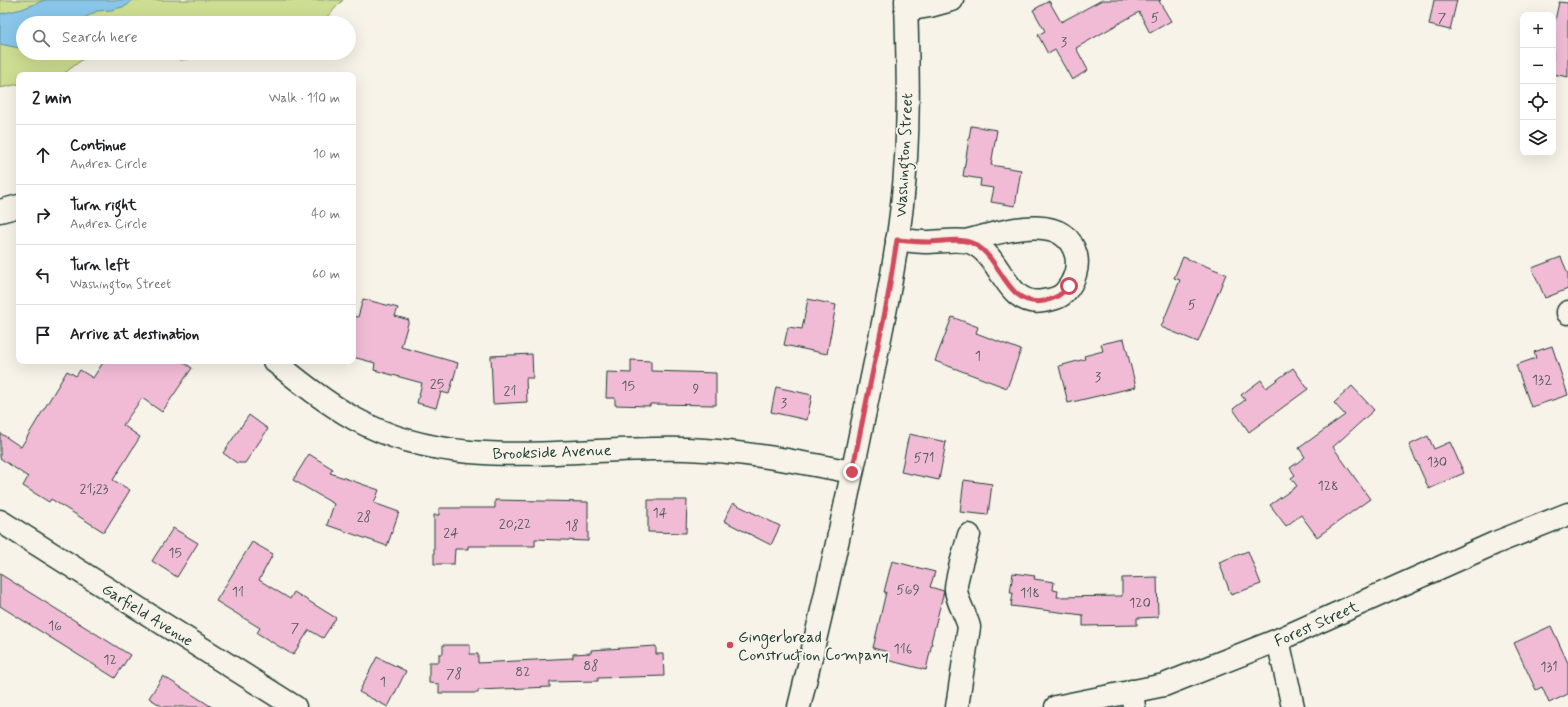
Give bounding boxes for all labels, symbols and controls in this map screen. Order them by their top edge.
house number: 5 [1151,9,1159,27]
house number: 7 [1438,9,1447,27]
map controls [1520,12,1556,156]
button: + [1520,12,1556,48]
search box [16,16,356,60]
icon: search [30,27,52,49]
text: Search here [62,28,138,48]
house number: 3 [1061,33,1067,51]
button: − [1520,48,1556,84]
button: locate [1520,84,1556,120]
text: 2 min [32,87,72,109]
text: Walk · 110 m [269,90,340,107]
street label: Washington Street [891,92,919,218]
button: layers [1520,120,1556,156]
text: Continue [70,136,126,156]
icon: ahead [32,144,54,166]
text: 10 m [313,146,340,163]
text: Andrea Circle [70,156,147,173]
text: Turn right [70,196,137,216]
icon: right [32,204,54,226]
text: 40 m [311,206,340,223]
text: Andrea Circle [70,216,147,233]
text: Turn left [70,256,130,276]
icon: left [32,264,54,286]
text: 60 m [312,266,340,283]
text: Washington Street [70,276,171,293]
route start [1060,277,1078,295]
house number: 5 [1188,296,1196,314]
icon: arrive [32,324,54,346]
text: Arrive at destination [70,325,199,345]
house number: 1 [975,347,981,365]
house number: 3 [1095,368,1101,386]
house number: 132 [1532,371,1552,389]
house number: 25 [430,375,444,393]
house number: 15 [621,377,635,395]
house number: 9 [693,380,700,398]
house number: 21 [504,382,516,400]
house number: 3 [781,394,787,412]
street label: Brookside Avenue [492,440,612,465]
house number: 571 [914,449,934,467]
house number: 130 [1427,453,1447,471]
route end [843,463,861,481]
house number: 128 [1317,477,1339,495]
house number: 21;23 [80,480,109,498]
house number: 14 [653,504,668,522]
house number: 28 [357,508,371,526]
house number: 20;22 [499,515,531,533]
house number: 18 [565,517,579,535]
house number: 24 [443,524,459,542]
house number: 15 [168,544,182,562]
street label: Garfield Avenue [98,579,197,652]
house number: 569 [896,581,920,599]
house number: 11 [232,583,244,601]
house number: 118 [1020,584,1040,602]
house number: 120 [1129,594,1151,612]
street label: Forest Street [1271,596,1363,652]
house number: 16 [48,617,62,635]
house number: 7 [291,619,300,637]
place label: Gingerbread Construction Company [738,627,889,666]
marker: Gingerbread Construction Company [725,640,735,650]
house number: 116 [894,640,912,658]
house number: 12 [103,651,117,669]
house number: 88 [583,657,599,675]
house number: 131 [1540,658,1558,676]
house number: 82 [515,663,531,681]
house number: 78 [446,665,462,683]
house number: 1 [380,673,386,691]

